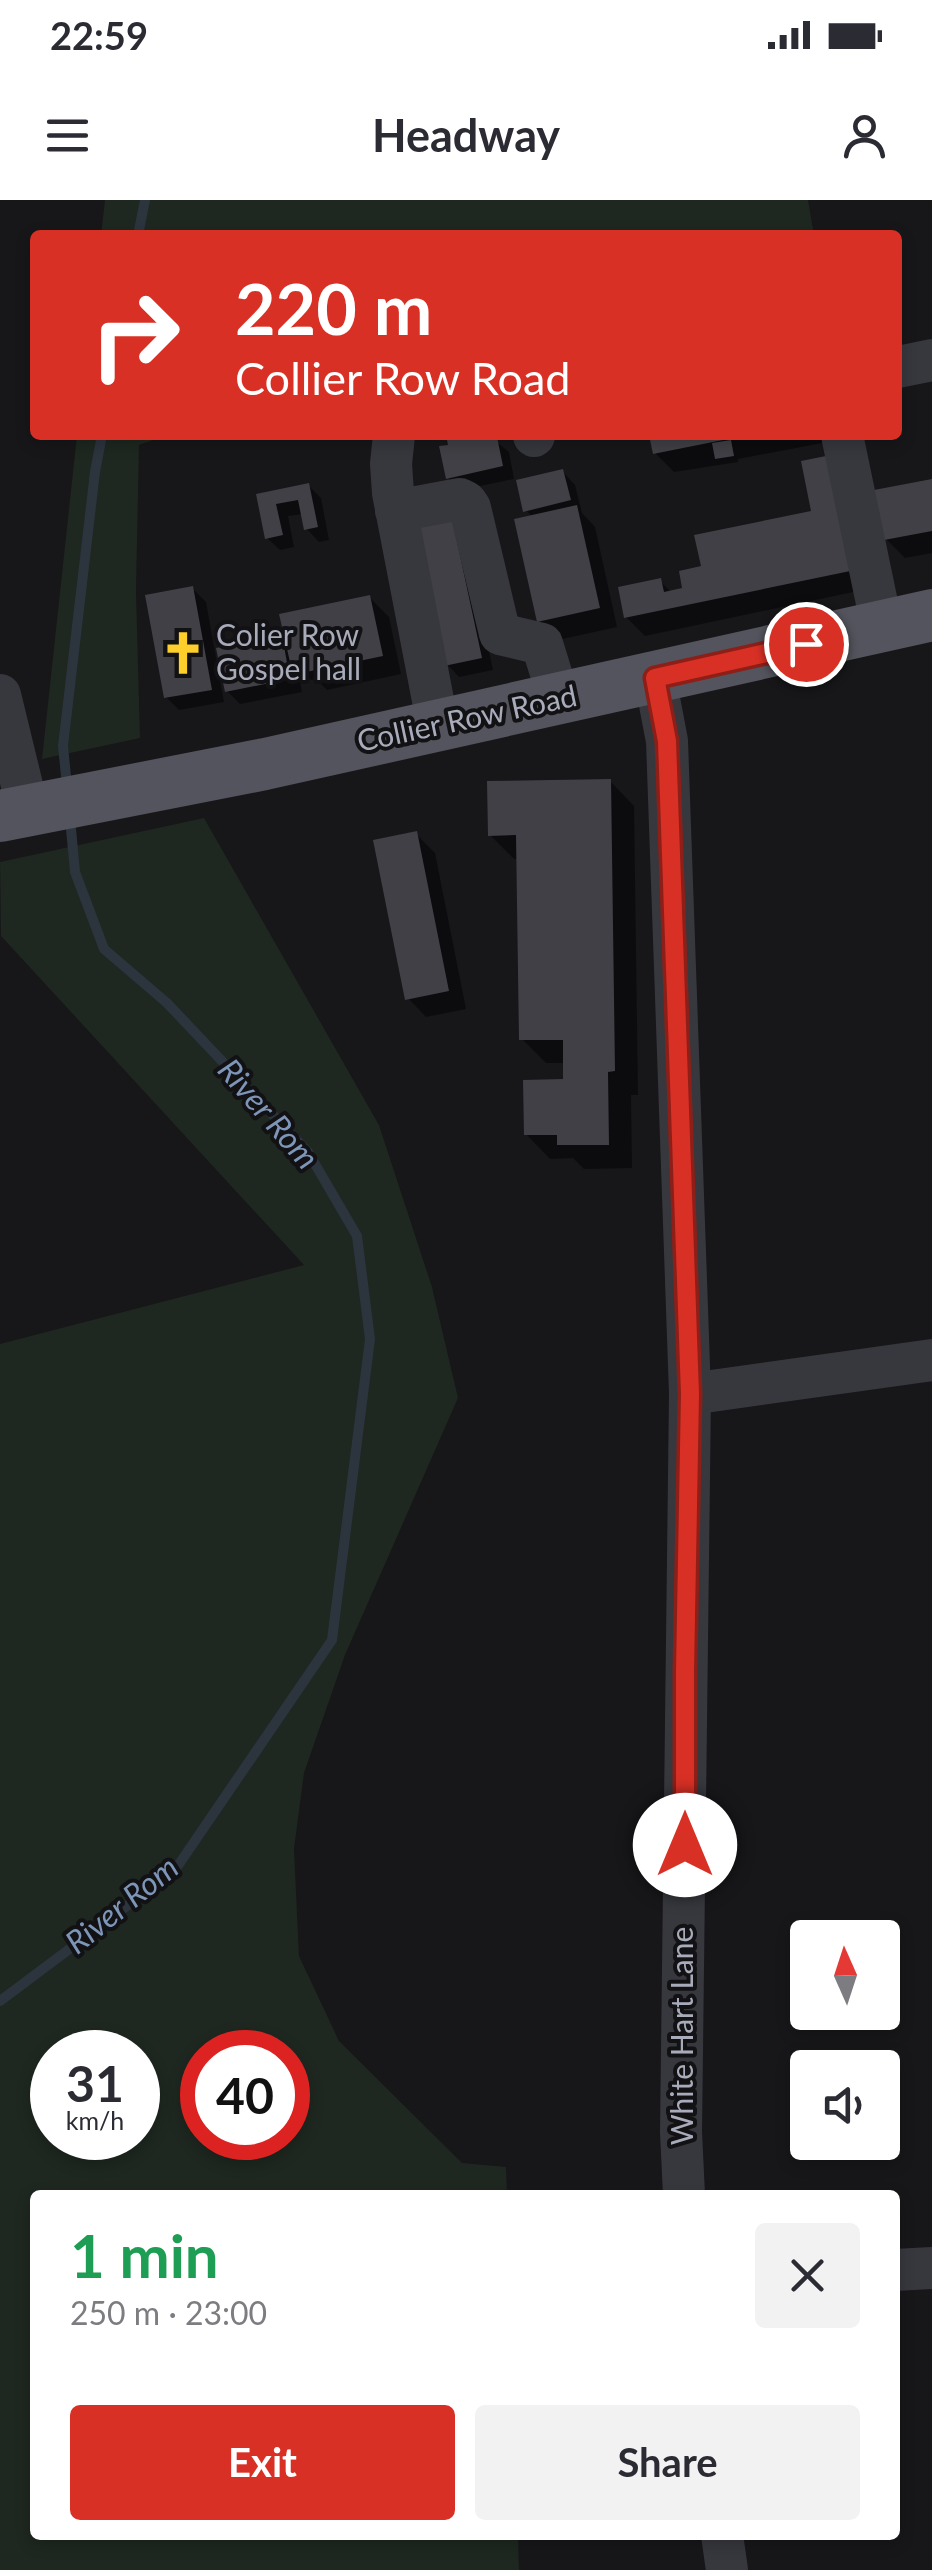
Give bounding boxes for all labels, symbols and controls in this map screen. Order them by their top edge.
text: 22:59 [50,12,148,58]
icon: menu [40,108,95,163]
text: Headway [372,108,560,162]
icon: person [837,108,892,163]
text: 220 m [235,266,432,350]
icon: right [70,270,200,400]
text: Collier Row Road [235,351,571,405]
pin [764,602,849,687]
place label: Colier Row Gospel hall [216,616,361,686]
icon: arrive [779,617,834,672]
church icon: Colier Row Gospel hall [159,629,207,677]
street label: Collier Row Road [353,676,580,758]
water label: River Rom [211,1050,328,1176]
position arrow [633,1793,737,1897]
water label: River Rom [57,1847,185,1961]
north arrow [790,1920,900,2030]
map controls [790,1920,900,2160]
street label: White Hart Lane [663,1927,699,2145]
speed limit sign: 40 [180,2030,310,2160]
button: sound [790,2050,900,2160]
text: 31 [66,2053,124,2113]
text: km/h [66,2105,124,2135]
text: 1 min [70,2219,219,2291]
button: close [755,2223,860,2328]
text: 250 m · 23:00 [70,2293,267,2332]
button: Exit [70,2405,455,2520]
button: Share [475,2405,860,2520]

